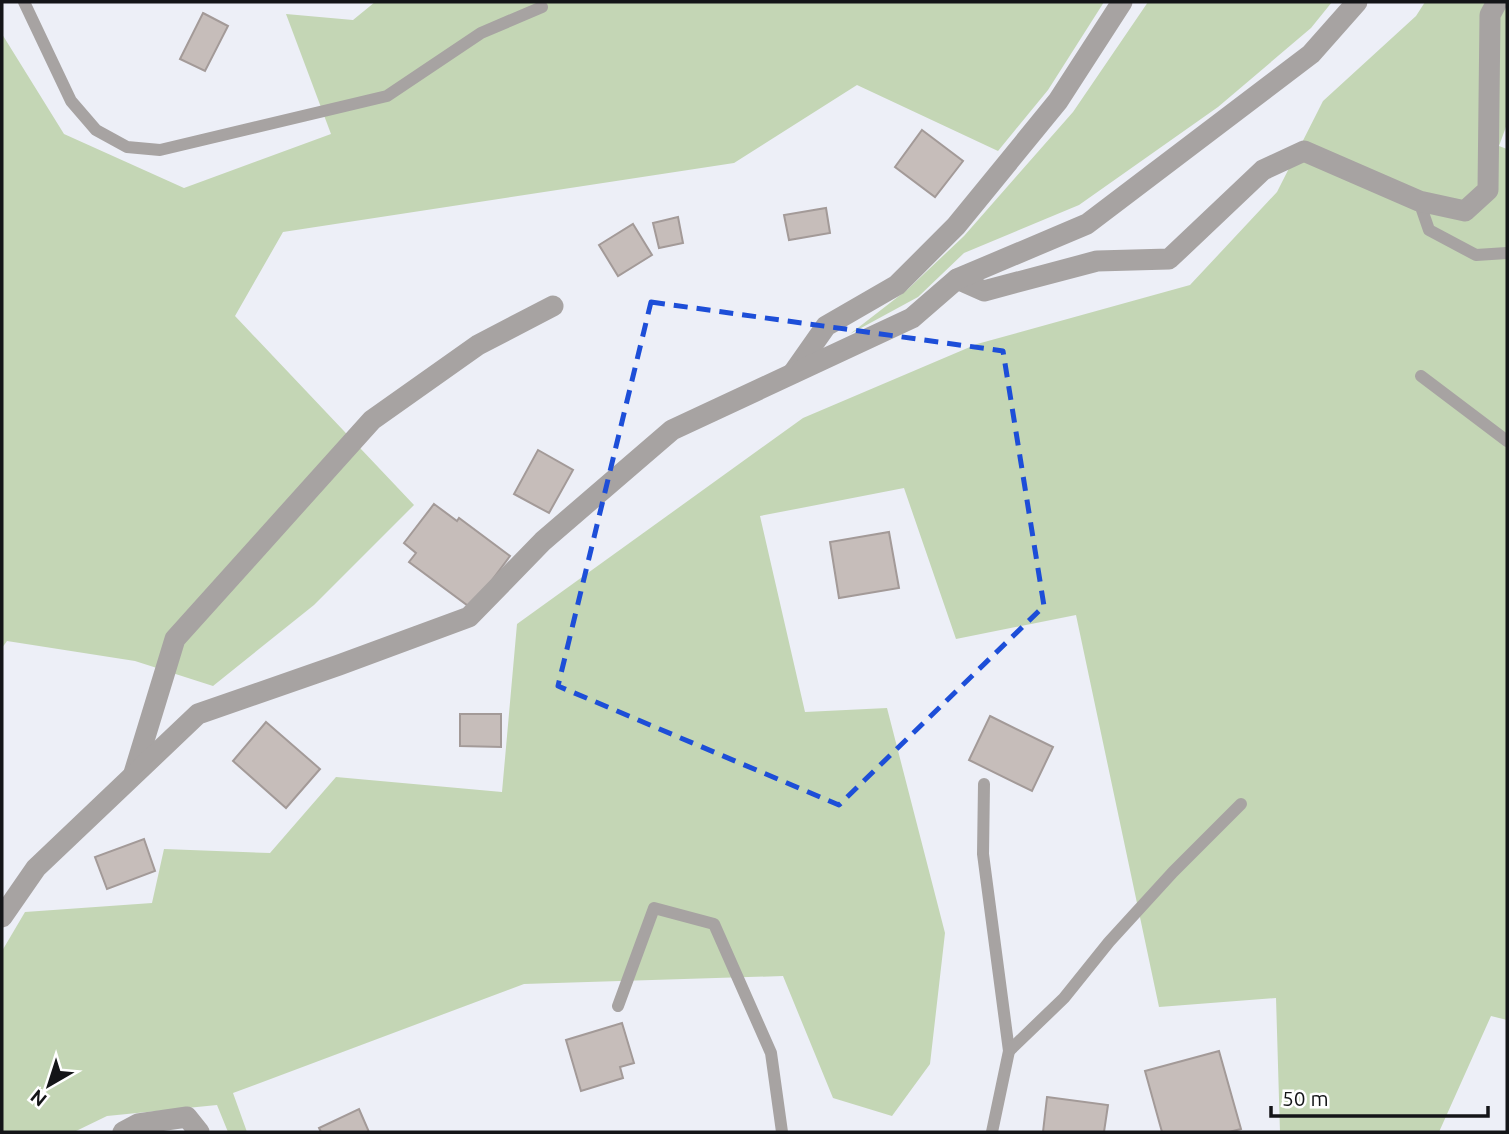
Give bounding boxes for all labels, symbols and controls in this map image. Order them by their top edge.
north arrow [14,1050,84,1120]
scale bar [1271,1074,1488,1118]
text: N [26,1085,51,1111]
text: 50 m [1282,1086,1329,1110]

